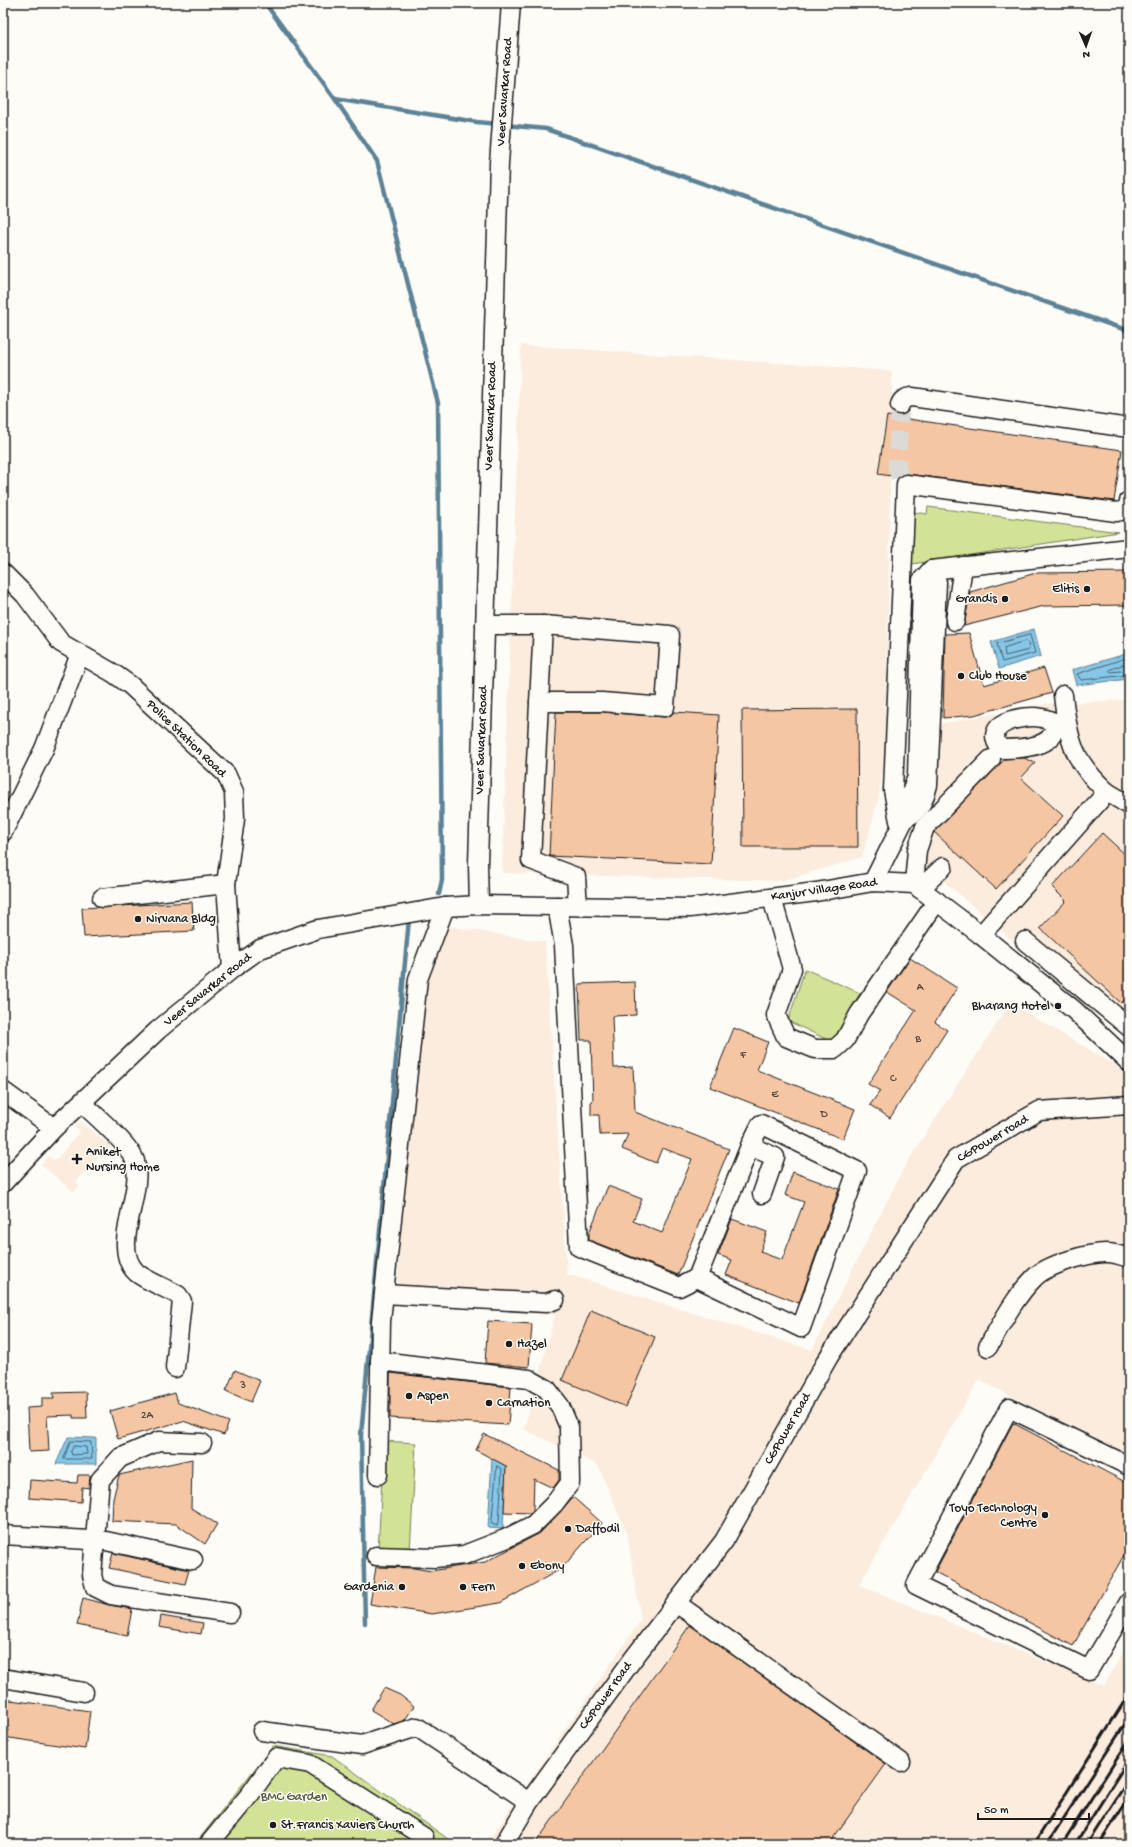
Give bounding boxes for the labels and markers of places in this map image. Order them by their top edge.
place label: Elitis [1052,582,1080,597]
marker: Elitis [1082,584,1092,594]
place label: Grandis [956,592,998,607]
marker: Grandis [1000,594,1010,604]
place label: Club House [969,669,1027,684]
marker: Club House [956,671,966,681]
place label: Nirvana Bldg [146,912,216,927]
marker: Nirvana Bldg [133,914,143,924]
place label: Bharang Hotel [971,999,1050,1014]
marker: Bharang Hotel [1053,1001,1063,1011]
place label: Aniket Nursing Home [86,1145,160,1175]
marker: Aniket Nursing Home [71,1153,83,1165]
place label: Hazel [517,1337,547,1352]
marker: Hazel [504,1339,514,1349]
place label: Aspen [417,1389,450,1404]
marker: Aspen [404,1391,414,1401]
place label: Carnation [497,1396,551,1411]
marker: Carnation [484,1398,494,1408]
place label: Toyo Technology Centre [949,1501,1038,1531]
marker: Toyo Technology Centre [1040,1510,1050,1520]
place label: Daffodil [575,1522,620,1537]
marker: Daffodil [563,1524,573,1534]
place label: Ebony [530,1559,565,1574]
marker: Ebony [517,1561,527,1571]
place label: Gardenia [343,1580,395,1595]
place label: Fern [470,1580,496,1595]
marker: Gardenia [397,1582,407,1592]
marker: Fern [458,1582,468,1592]
place label: St.Francis Xaviers Church [281,1818,414,1833]
marker: St.Francis Xaviers Church [268,1820,278,1830]

